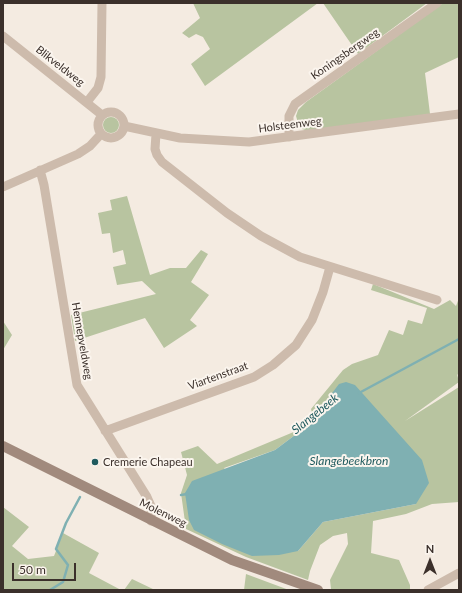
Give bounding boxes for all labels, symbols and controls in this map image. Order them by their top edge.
street label: Koningsbergweg [308,26,382,82]
street label: Blikveldweg [33,43,87,89]
street label: Holsteenweg [258,115,322,135]
street label: Hennepveldweg [69,301,95,381]
street label: Viartenstraat [186,359,250,393]
water label: Slangebeek [289,391,341,437]
water label: Slangebeekbron [310,454,388,468]
place label: Cremerie Chapeau [103,455,193,469]
marker: Cremerie Chapeau [90,457,100,467]
street label: Molenweg [137,496,189,530]
north arrow [410,541,450,581]
text: N [426,542,434,555]
scale bar [14,555,78,581]
text: 50 m [19,562,46,577]

